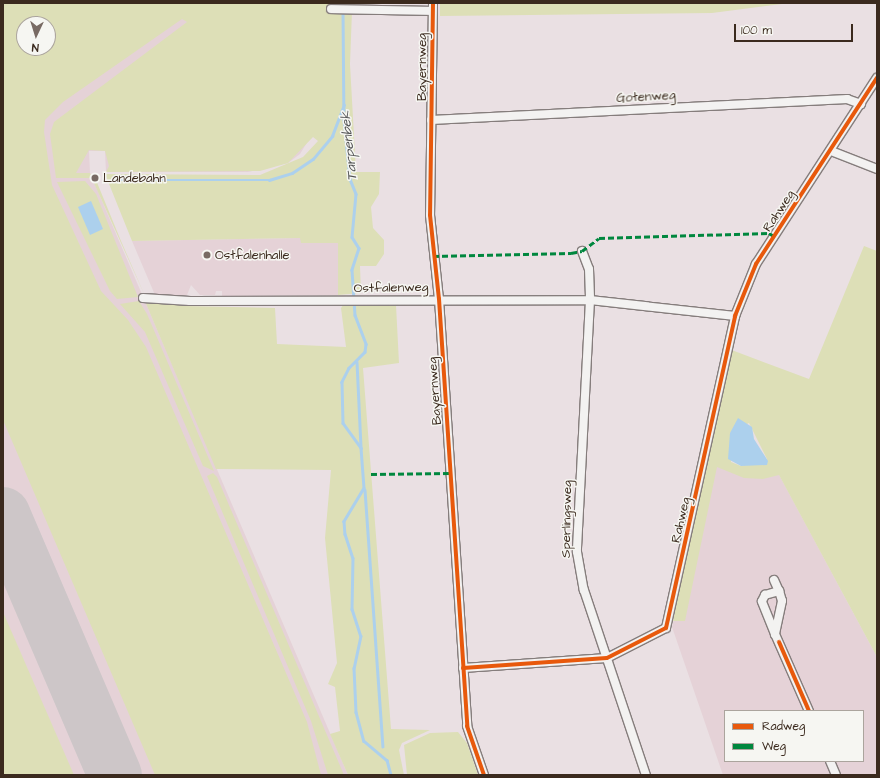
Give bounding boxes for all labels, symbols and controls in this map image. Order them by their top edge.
north arrow [16,16,56,56]
scale bar [736,16,855,42]
text: 100 m [741,22,772,39]
street label: Bayernweg [414,33,430,101]
text: N [31,40,39,55]
street label: Gotenweg [616,88,676,106]
water label: Tarpenbek [337,110,361,182]
place label: Landebahn [103,170,166,186]
marker: Landebahn [90,173,100,183]
street label: Rahweg [760,187,798,235]
place label: Ostfalenhalle [215,247,290,263]
marker: Ostfalenhalle [202,250,212,260]
street label: Ostfalenweg [354,280,428,296]
street label: Bayernweg [425,357,445,425]
street label: Sperlingsweg [559,480,575,558]
street label: Rahweg [668,496,694,544]
legend [724,710,864,762]
text: Radweg [762,718,805,735]
text: Weg [762,738,786,755]

